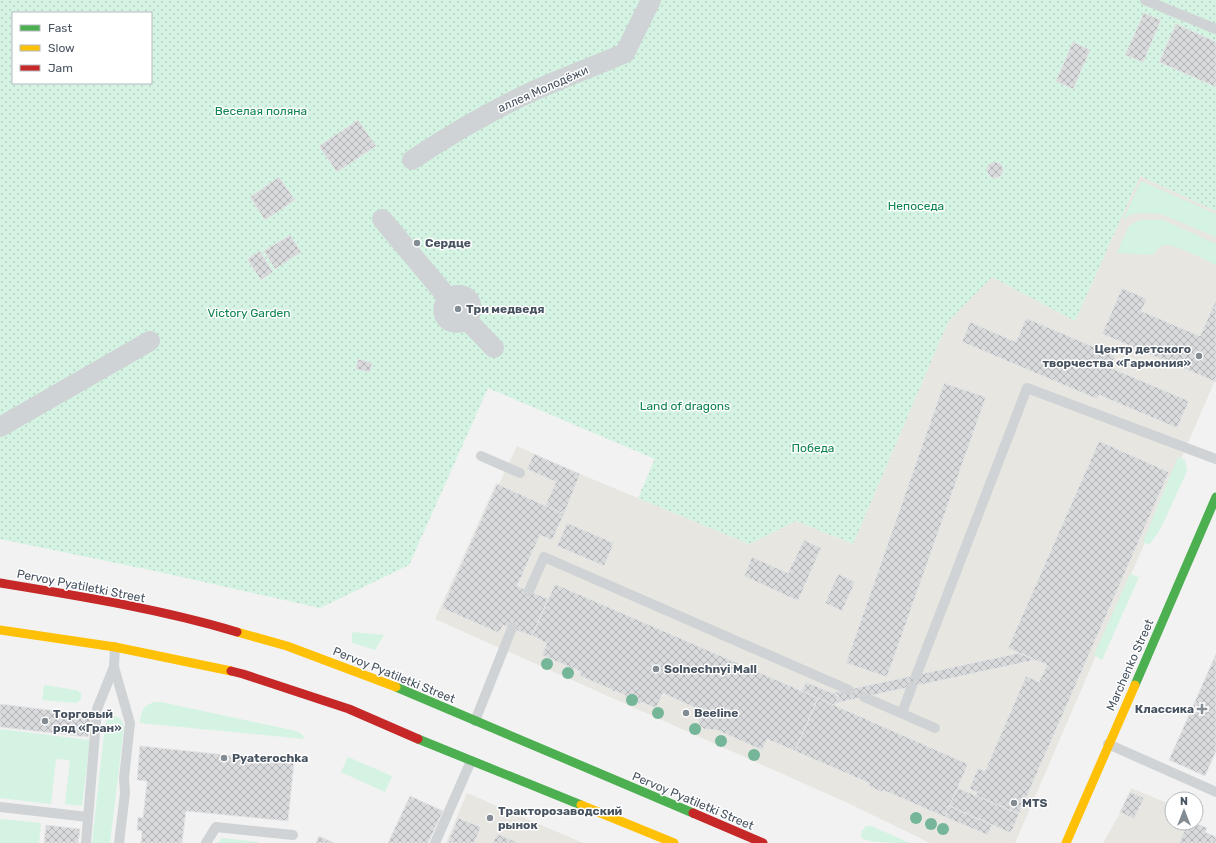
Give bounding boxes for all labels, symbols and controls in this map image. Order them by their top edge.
legend [12,12,152,84]
text: Fast [48,21,72,35]
text: Slow [48,41,75,55]
text: Jam [48,61,73,75]
street label: аллея Молодёжи [496,63,590,115]
park label: Веселая поляна [215,104,307,118]
park label: Непоседа [888,199,944,213]
place label: Сердце [425,236,471,250]
marker: Сердце [412,238,422,248]
place label: Три медведя [466,302,545,316]
marker: Три медведя [453,304,463,314]
park label: Victory Garden [207,306,291,320]
place label: Центр детского творчества «Гармония» [1042,342,1192,370]
marker: Центр детского творчества «Гармония» [1194,351,1204,361]
park label: Land of dragons [640,399,730,413]
park label: Победа [792,441,834,455]
street label: Pervoy Pyatiletki Street [16,567,147,605]
street label: Marchenko Street [1103,617,1157,713]
street label: Pervoy Pyatiletki Street [331,644,457,706]
place label: Solnechnyi Mall [664,662,757,676]
marker: Solnechnyi Mall [651,664,661,674]
place label: Классика [1135,702,1194,716]
marker: Классика [1197,704,1207,714]
place label: Beeline [694,706,738,720]
place label: Торговый ряд «Гран» [53,707,122,735]
marker: Beeline [681,708,691,718]
marker: Торговый ряд «Гран» [40,716,50,726]
place label: Pyaterochka [232,751,308,765]
marker: Pyaterochka [219,753,229,763]
street label: Pervoy Pyatiletki Street [630,769,756,833]
north arrow [1164,791,1204,831]
text: N [1180,795,1188,808]
place label: MTS [1022,796,1047,810]
marker: MTS [1009,798,1019,808]
place label: Тракторозаводский рынок [498,804,623,832]
marker: Тракторозаводский рынок [485,813,495,823]

